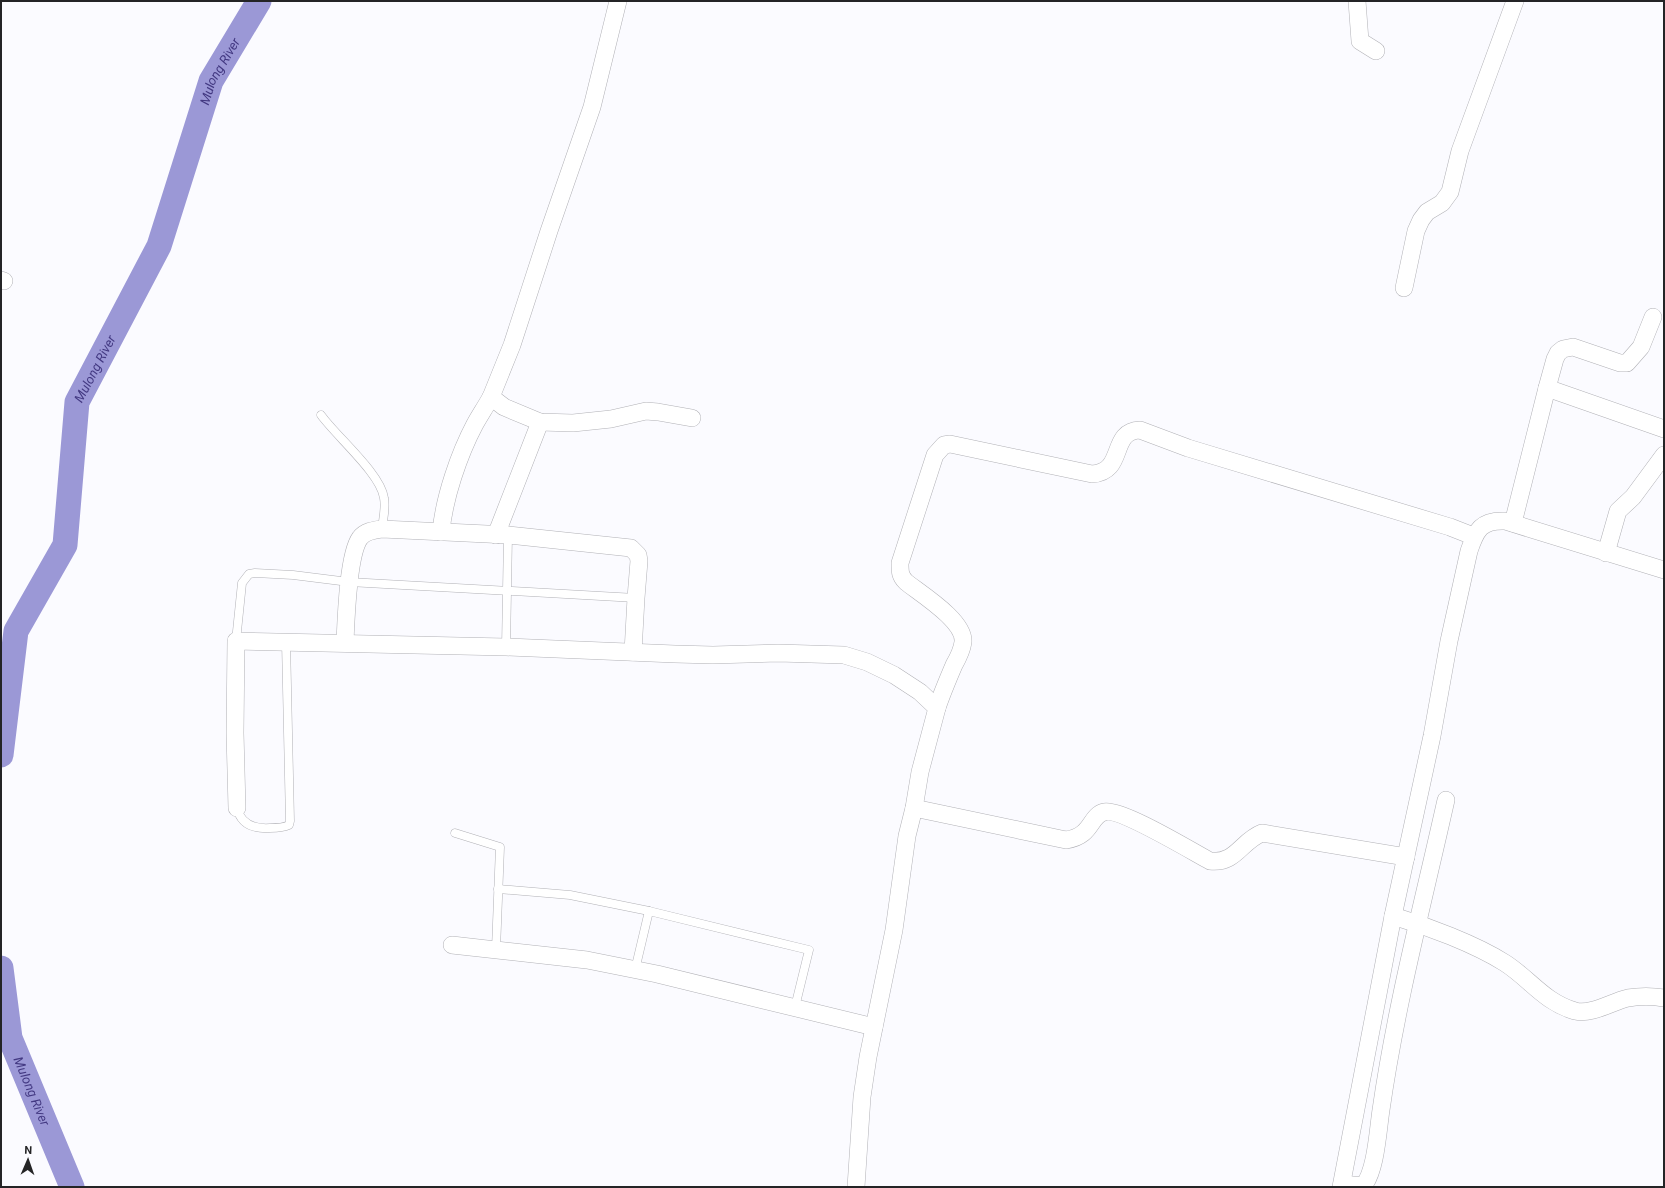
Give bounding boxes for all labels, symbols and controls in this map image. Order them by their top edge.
water label: Mulong River [197,35,243,107]
water label: Mulong River [71,332,119,405]
water label: Mulong River [11,1054,53,1129]
north arrow [8,1140,48,1180]
text: N [24,1144,33,1157]

